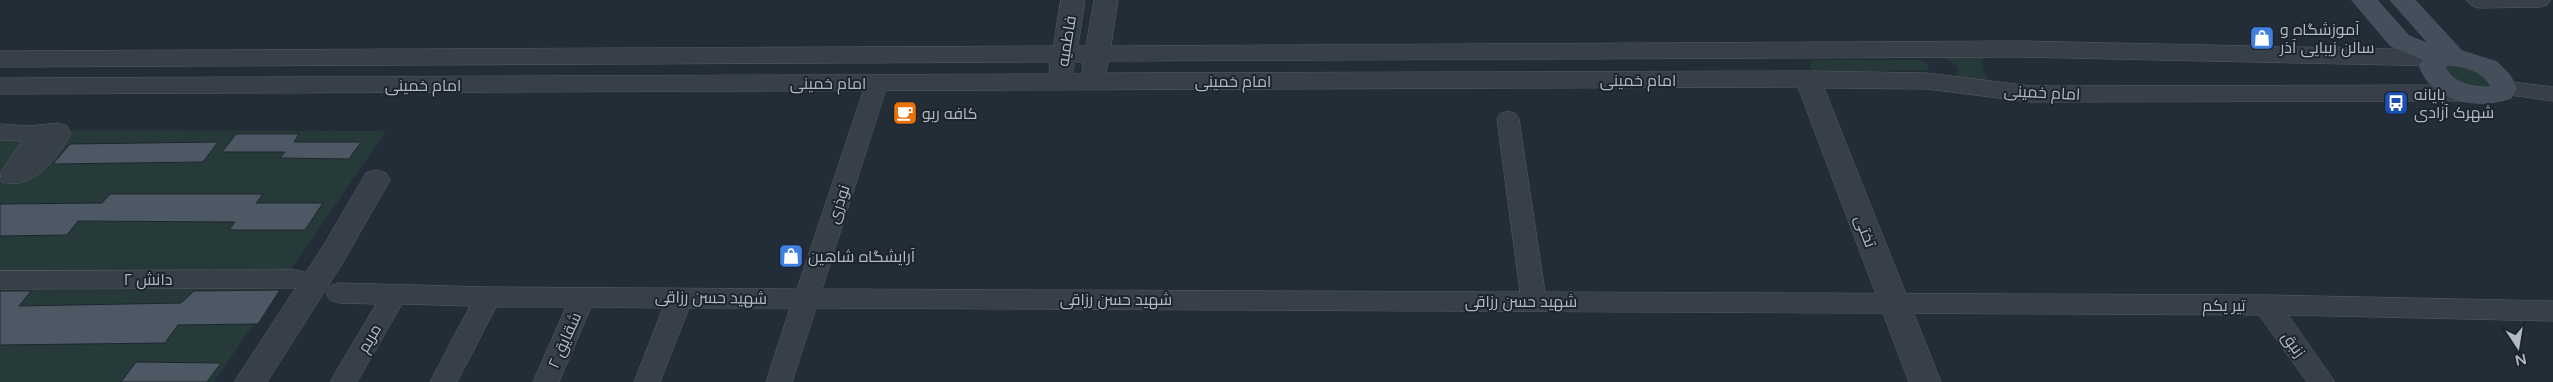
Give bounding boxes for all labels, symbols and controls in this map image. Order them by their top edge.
street label: فاطمیه [1053,14,1081,68]
place label: آموزشگاه و سالن زیبایی آذر [2279,20,2374,58]
shop icon: آموزشگاه و سالن زیبایی آذر [2249,25,2275,51]
street label: امام خمینی [1600,71,1676,92]
street label: امام خمینی [1195,72,1271,93]
street label: امام خمینی [790,74,866,95]
street label: امام خمینی [385,76,461,97]
street label: امام خمینی [2003,81,2081,106]
place label: پایانه شهرک آزادی [2414,85,2494,123]
bus stop icon: پایانه شهرک آزادی [2383,90,2409,116]
cafe icon: کافه ریو [892,100,918,126]
place label: کافه ریو [922,104,978,124]
street label: نوذری [823,182,855,226]
street label: تختی [1850,212,1881,251]
shop icon: آرایشگاه شاهین [778,243,804,269]
place label: آرایشگاه شاهین [808,247,916,267]
street label: دانش ۲ [124,270,172,290]
street label: شهید حسن رزاقی [655,287,767,309]
street label: شهید حسن رزاقی [1060,290,1172,310]
street label: شهید حسن رزاقی [1465,292,1577,312]
street label: تیر یکم [2202,296,2246,317]
street label: شقایق ۲ [544,309,586,372]
street label: مریم [354,321,387,357]
north arrow [2493,322,2543,372]
street label: زنبق [2277,328,2309,362]
text: N [2513,350,2528,369]

